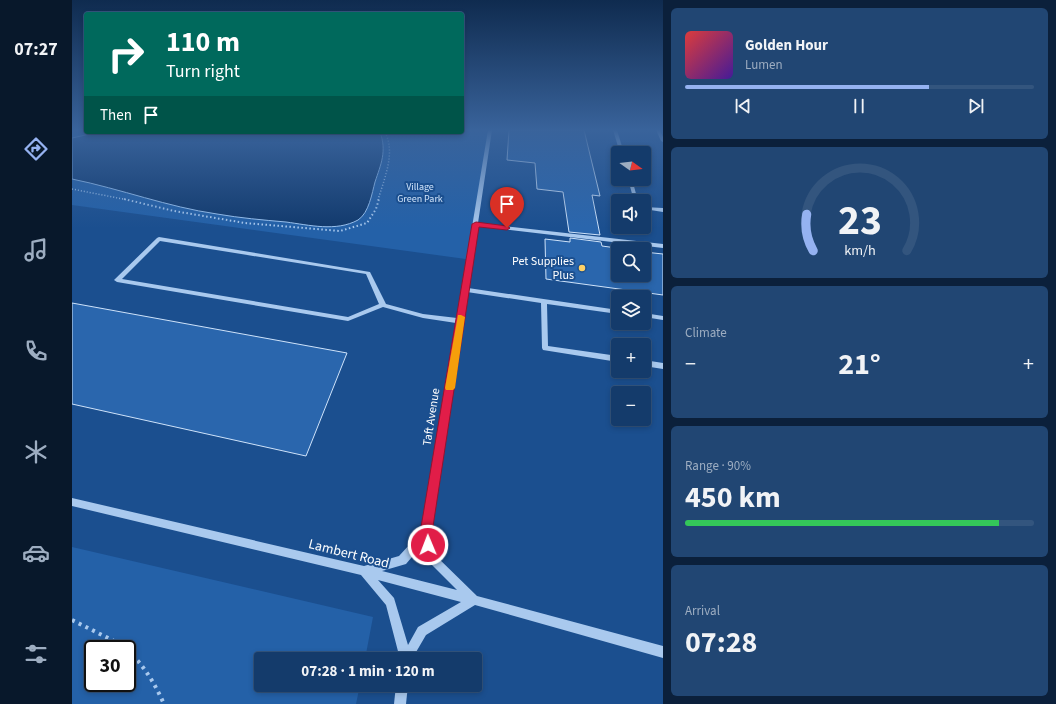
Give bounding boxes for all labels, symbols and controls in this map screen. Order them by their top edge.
text: 110 m [166,22,240,62]
icon: right [100,28,152,80]
text: Golden Hour [745,35,828,56]
text: 07:27 [14,37,58,62]
text: Lumen [745,56,783,74]
text: Turn right [166,59,240,84]
icon: previous [732,95,754,117]
icon: pause [848,95,870,117]
icon: next [965,95,987,117]
icon: arrive [140,104,162,126]
text: Then [100,105,132,126]
icon: directions [22,135,50,163]
north arrow [611,146,651,186]
map controls [611,146,651,426]
park label: Village Green Park [397,180,443,206]
pin [490,187,524,228]
text: 23 [838,191,881,251]
icon: arrive [496,193,518,215]
button: sound [611,194,651,234]
icon: music [22,236,50,264]
text: km/h [844,239,875,260]
button: search [611,242,651,282]
place label: Pet Supplies Plus [512,253,574,284]
marker: Pet Supplies Plus [577,263,587,273]
button: layers [611,290,651,330]
text: Climate [685,324,727,342]
icon: phone [22,337,50,365]
button: + [611,338,651,378]
text: 21° [838,343,881,386]
text: − [685,348,696,380]
text: + [1023,348,1034,380]
button: − [611,386,651,426]
street label: Taft Avenue [419,387,444,447]
icon: climate [22,438,50,466]
text: Range · 90% [685,457,751,475]
text: 450 km [685,476,781,519]
position arrow [407,524,449,566]
street label: Lambert Road [306,534,391,574]
icon: car [22,539,50,567]
text: Arrival [685,602,720,620]
text: 07:28 [685,621,757,664]
icon: filters [22,640,50,668]
speed limit sign: 30 [84,640,136,692]
text: 07:28 · 1 min · 120 m [301,661,435,682]

